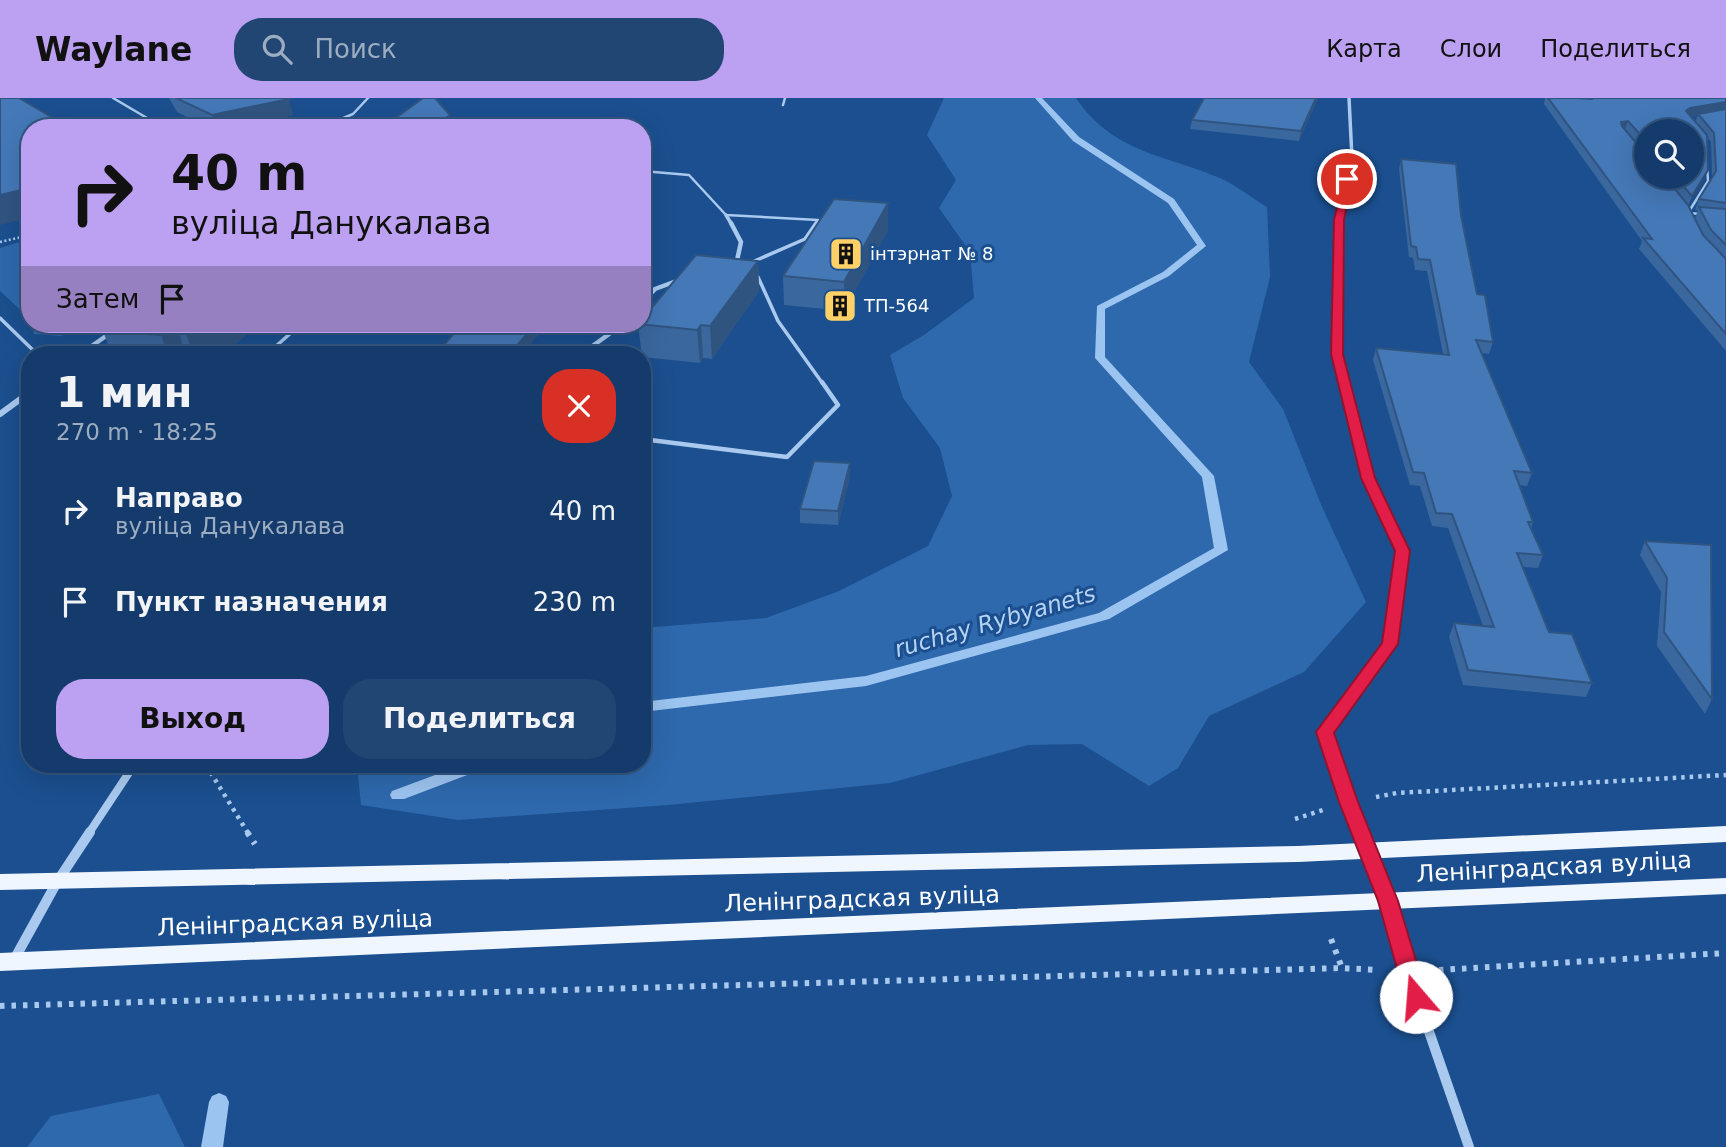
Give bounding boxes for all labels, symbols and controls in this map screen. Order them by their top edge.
search box [234,18,724,81]
text: Waylane [35,30,192,69]
icon: search [258,30,296,68]
text: Поиск [314,34,397,64]
text: Карта [1326,35,1402,63]
text: Слои [1440,35,1502,63]
text: Поделиться [1540,35,1691,63]
map controls [1634,119,1704,189]
button: search [1634,119,1704,189]
text: 40 m [171,145,307,202]
icon: right [56,147,147,238]
pin [1317,149,1377,209]
icon: arrive [1328,160,1366,198]
text: вуліца Данукалава [171,204,492,242]
building icon: інтэрнат № 8 [827,235,865,273]
place label: інтэрнат № 8 [870,243,993,264]
icon: arrive [153,280,191,318]
text: Затем [56,284,139,314]
building icon: ТП-564 [821,287,859,325]
place label: ТП-564 [863,295,929,316]
text: 1 мин [56,368,193,417]
button: close [542,369,616,443]
text: 270 m · 18:25 [56,419,218,445]
text: Направо [115,483,243,513]
icon: right [56,492,94,530]
text: 40 m [549,496,616,526]
text: вуліца Данукалава [115,513,345,539]
water label: ruchay Rybyanets [891,580,1099,662]
icon: arrive [56,583,94,621]
text: Пункт назначения [115,587,388,617]
text: 230 m [533,587,616,617]
button: Выход [56,679,329,759]
button: Поделиться [343,679,616,759]
street label: Ленінградская вуліца [1416,846,1692,888]
street label: Ленінградская вуліца [724,880,1000,918]
street label: Ленінградская вуліца [157,904,433,942]
position arrow [1379,960,1453,1034]

